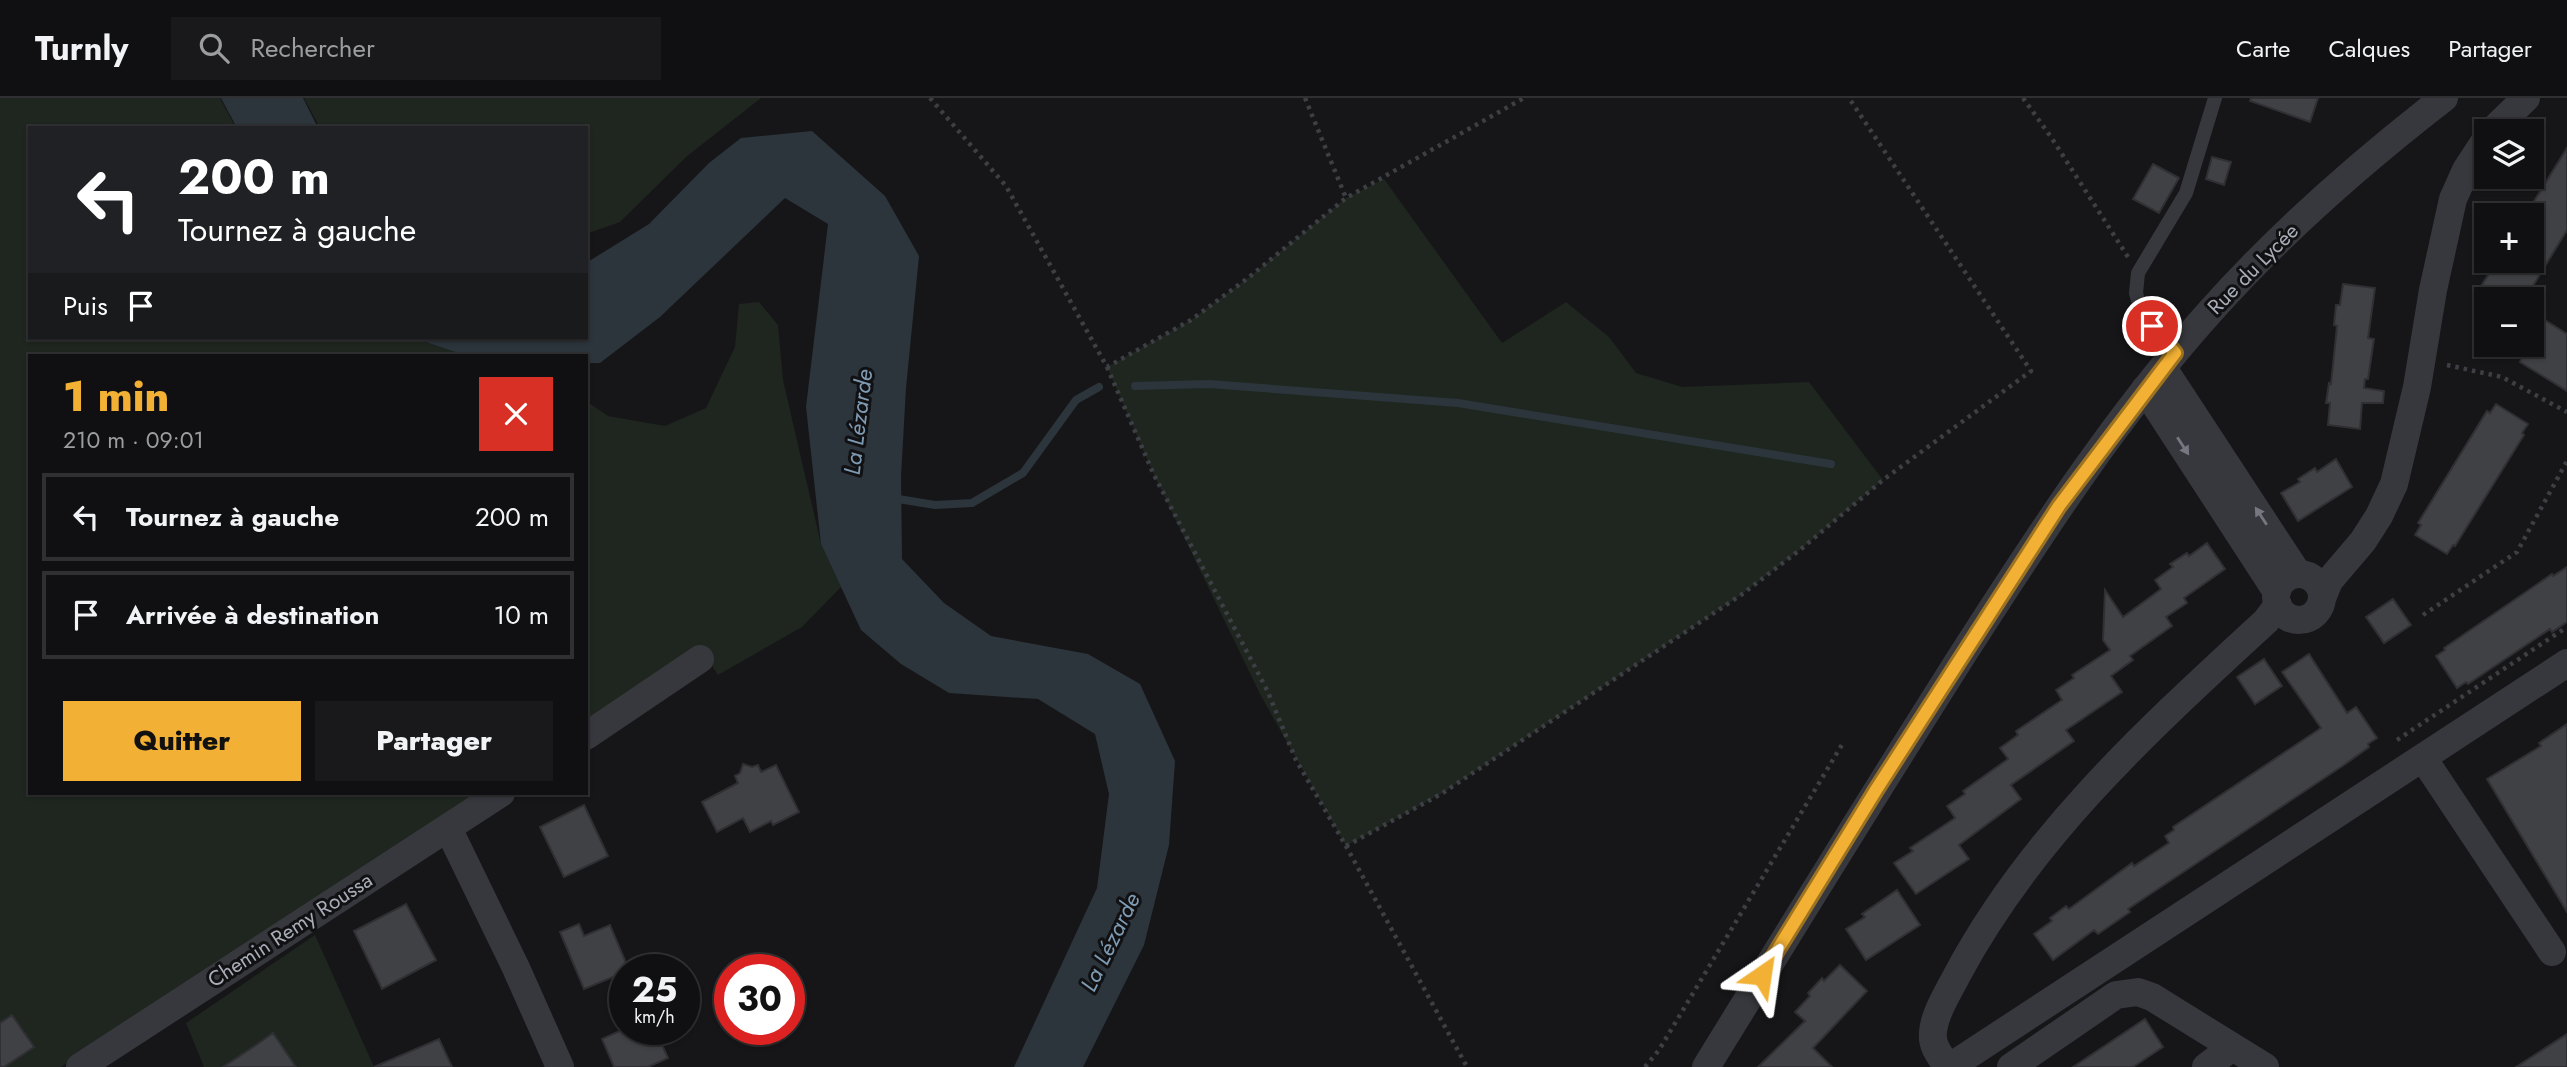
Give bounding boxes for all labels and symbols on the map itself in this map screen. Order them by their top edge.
street label: Rue du Lycée [2201,216,2306,321]
pin [2122,296,2182,356]
water label: La Lézarde [835,367,881,477]
one-way arrow [2176,437,2189,456]
one-way arrow [2254,507,2267,526]
street label: Chemin Remy Roussa [202,865,378,995]
water label: La Lézarde [1071,886,1149,997]
position arrow [1725,938,1799,1012]
speed limit sign: 30 [714,954,805,1045]

